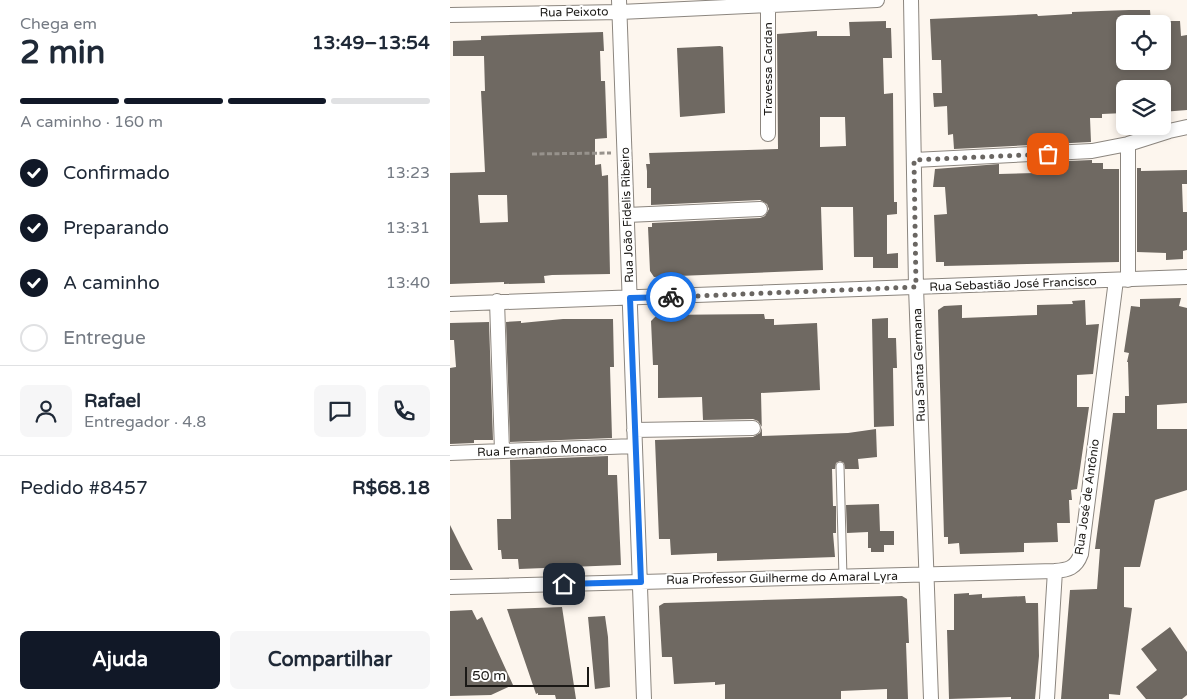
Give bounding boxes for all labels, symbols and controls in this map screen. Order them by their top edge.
street label: Rua Peixoto [539,4,609,20]
text: Chega em [20,14,97,34]
map controls [1116,15,1171,135]
button: locate [1116,15,1171,70]
street label: Travessa Cardan [761,22,775,116]
text: 13:49–13:54 [312,32,430,54]
text: 2 min [20,34,105,72]
button: layers [1116,80,1171,135]
text: A caminho · 160 m [20,112,163,132]
pin [1027,133,1069,175]
icon: bag [1034,140,1062,168]
street label: Rua João Fidelis Ribeiro [618,147,636,283]
icon: check [20,159,48,187]
text: Confirmado [63,162,170,184]
text: 13:23 [386,163,430,183]
icon: check [20,214,48,242]
text: Preparando [63,217,169,239]
text: 13:31 [386,218,430,238]
icon: check [20,269,48,297]
text: A caminho [63,272,160,294]
courier [646,272,696,322]
text: 13:40 [386,273,430,293]
street label: Rua Sebastião José Francisco [929,274,1097,294]
icon: bike [657,283,685,311]
street label: Rua Santa Germana [910,308,928,422]
text: Entregue [63,327,146,349]
button: person [20,385,72,437]
button: chat [314,385,366,437]
button: phone [378,385,430,437]
text: Rafael [84,390,141,412]
text: Entregador · 4.8 [84,412,206,432]
street label: Rua José de Antônio [1072,438,1102,556]
street label: Rua Fernando Monaco [477,441,607,459]
text: Pedido #8457 [20,477,148,499]
text: R$68.18 [352,477,430,499]
pin [543,563,585,605]
street label: Rua Professor Guilherme do Amaral Lyra [666,569,898,587]
icon: home [550,570,578,598]
button: Ajuda [20,631,220,689]
button: Compartilhar [230,631,430,689]
scale bar [465,664,589,687]
text: 50 m [472,667,506,684]

